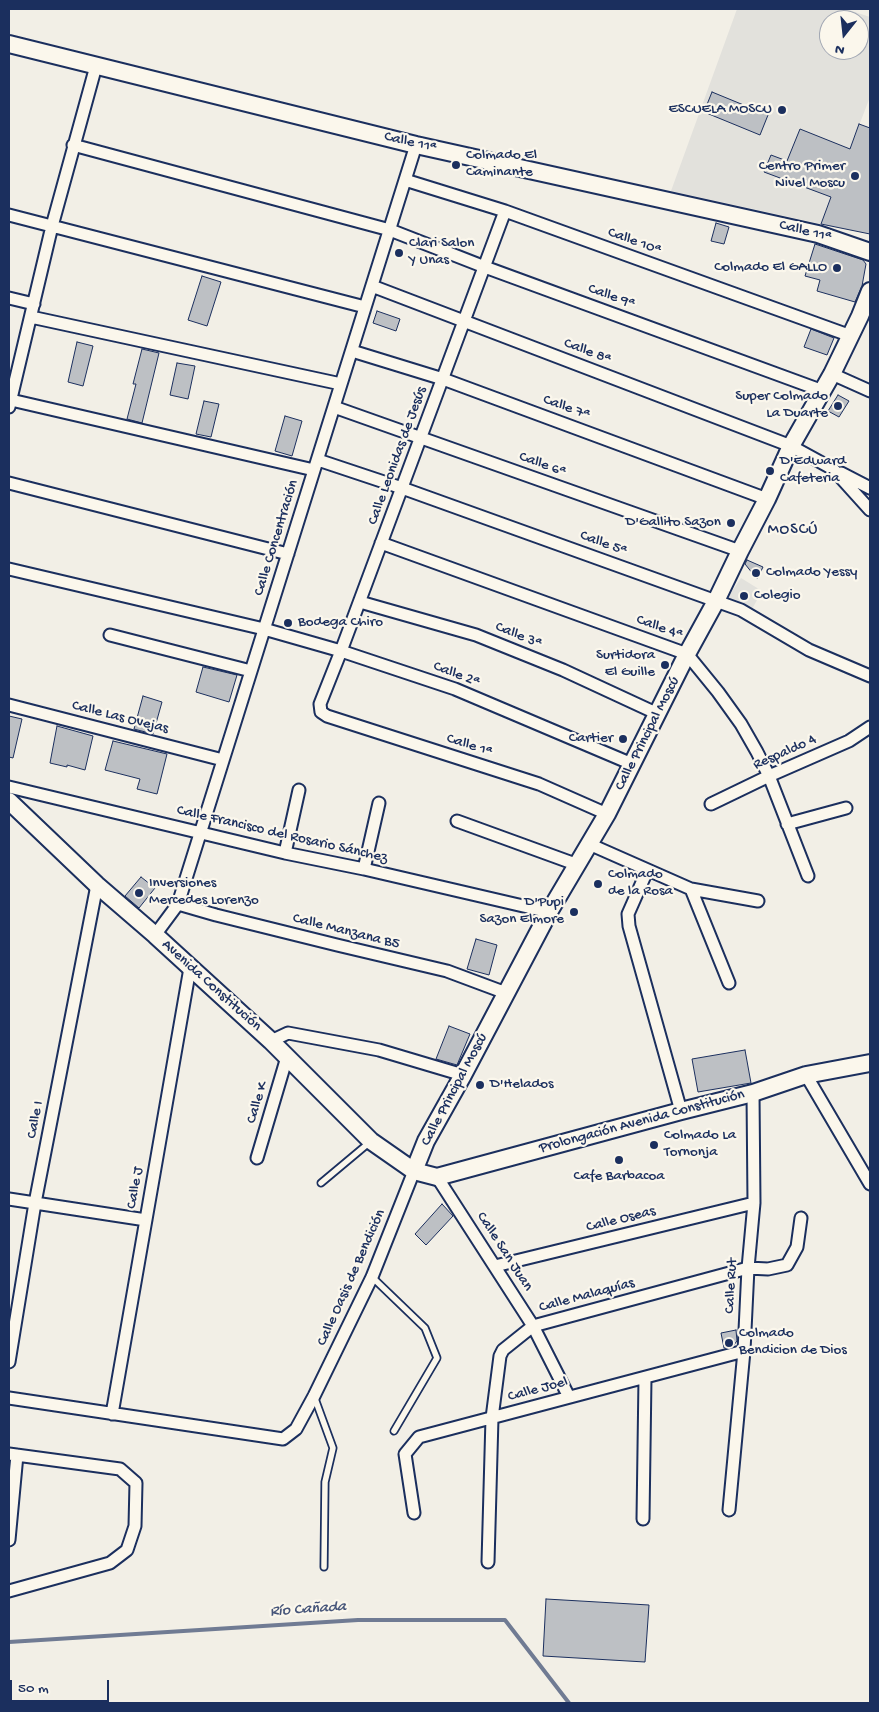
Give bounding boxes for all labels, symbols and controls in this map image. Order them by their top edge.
north arrow [819,10,869,60]
text: N [833,40,847,58]
place label: ESCUELA MOSCU [668,101,772,119]
marker: ESCUELA MOSCU [776,104,788,116]
street label: Calle 11ª [382,128,438,158]
place label: Colmado El Caminante [466,147,537,182]
place label: Centro Primer Nivel Moscu [759,158,845,193]
marker: Colmado El Caminante [450,159,462,171]
marker: Centro Primer Nivel Moscu [849,170,861,182]
street label: Calle 11ª [777,217,833,247]
street label: Calle 10ª [605,224,663,260]
place label: Clari Salon Y Unas [409,235,474,270]
marker: Clari Salon Y Unas [393,247,405,259]
place label: Colmado El GALLO [714,259,827,277]
marker: Colmado El GALLO [831,262,843,274]
street label: Calle 9ª [585,280,637,314]
street label: Calle 8ª [561,335,613,369]
street label: Calle Leonidas de Jesús [365,384,431,528]
place label: Super Colmado La Duarte [735,388,828,423]
street label: Calle 7ª [540,391,592,425]
marker: Super Colmado La Duarte [832,400,844,412]
street label: Calle 6ª [516,448,568,482]
place label: D'Edward Cafeteria [780,453,846,488]
marker: D'Edward Cafeteria [764,465,776,477]
street label: Calle Concentración [251,478,303,598]
place label: D'Gallito Sazon [625,514,721,532]
marker: D'Gallito Sazon [725,517,737,529]
district label: MOSCÚ [767,521,819,541]
street label: Calle 5ª [577,527,629,561]
place label: Colmado Yessy [766,564,857,582]
marker: Colmado Yessy [750,567,762,579]
place label: Colegio [754,587,801,605]
marker: Colegio [738,590,750,602]
street label: Calle 4ª [633,611,685,645]
place label: Bodega Chiro [298,614,383,632]
marker: Bodega Chiro [282,617,294,629]
street label: Calle 3ª [492,619,544,653]
place label: Surtidora El Guille [596,647,655,682]
street label: Calle 2ª [430,658,482,692]
marker: Surtidora El Guille [659,659,671,671]
street label: Calle Principal Moscú [612,674,684,794]
street label: Calle Las Ovejas [70,697,170,739]
street label: Calle 1ª [444,730,494,762]
place label: Cartier [569,730,613,748]
street label: Respaldo 4 [751,731,819,775]
marker: Cartier [617,733,629,745]
street label: Calle Francisco del Rosario Sánchez [175,802,389,868]
place label: Colmado de la Rosa [608,866,673,901]
place label: Inversiones Mercedes Lorenzo [149,875,259,910]
marker: Colmado de la Rosa [592,878,604,890]
marker: Inversiones Mercedes Lorenzo [133,887,145,899]
place label: D'Pupi Sazon Elmore [480,894,564,929]
marker: D'Pupi Sazon Elmore [568,906,580,918]
street label: Calle Manzana B5 [291,910,401,954]
street label: Avenida Constitución [157,936,265,1036]
street label: Calle Principal Moscú [418,1031,492,1149]
place label: D'Helados [490,1076,554,1094]
marker: D'Helados [474,1079,486,1091]
street label: Calle K [243,1080,273,1126]
street label: Prolongación Avenida Constitución [537,1086,747,1158]
street label: Calle I [24,1100,48,1140]
place label: Colmado La Tornonja [664,1127,736,1162]
marker: Colmado La Tornonja [648,1139,660,1151]
marker: Cafe Barbacoa [613,1154,625,1166]
street label: Calle J [123,1166,149,1210]
place label: Cafe Barbacoa [573,1168,665,1186]
street label: Calle Oseas [585,1203,657,1237]
street label: Calle Oasis de Bendición [314,1207,390,1349]
street label: Calle San Juan [472,1209,536,1295]
street label: Calle Rut [722,1258,742,1314]
street label: Calle Malaquías [537,1275,637,1317]
place label: Colmado Bendicion de Dios [739,1325,847,1360]
marker: Colmado Bendicion de Dios [723,1337,735,1349]
street label: Calle Joel [506,1373,570,1407]
water label: Río Cañada [269,1598,347,1622]
scale bar [12,1670,111,1702]
text: 50 m [18,1680,49,1698]

